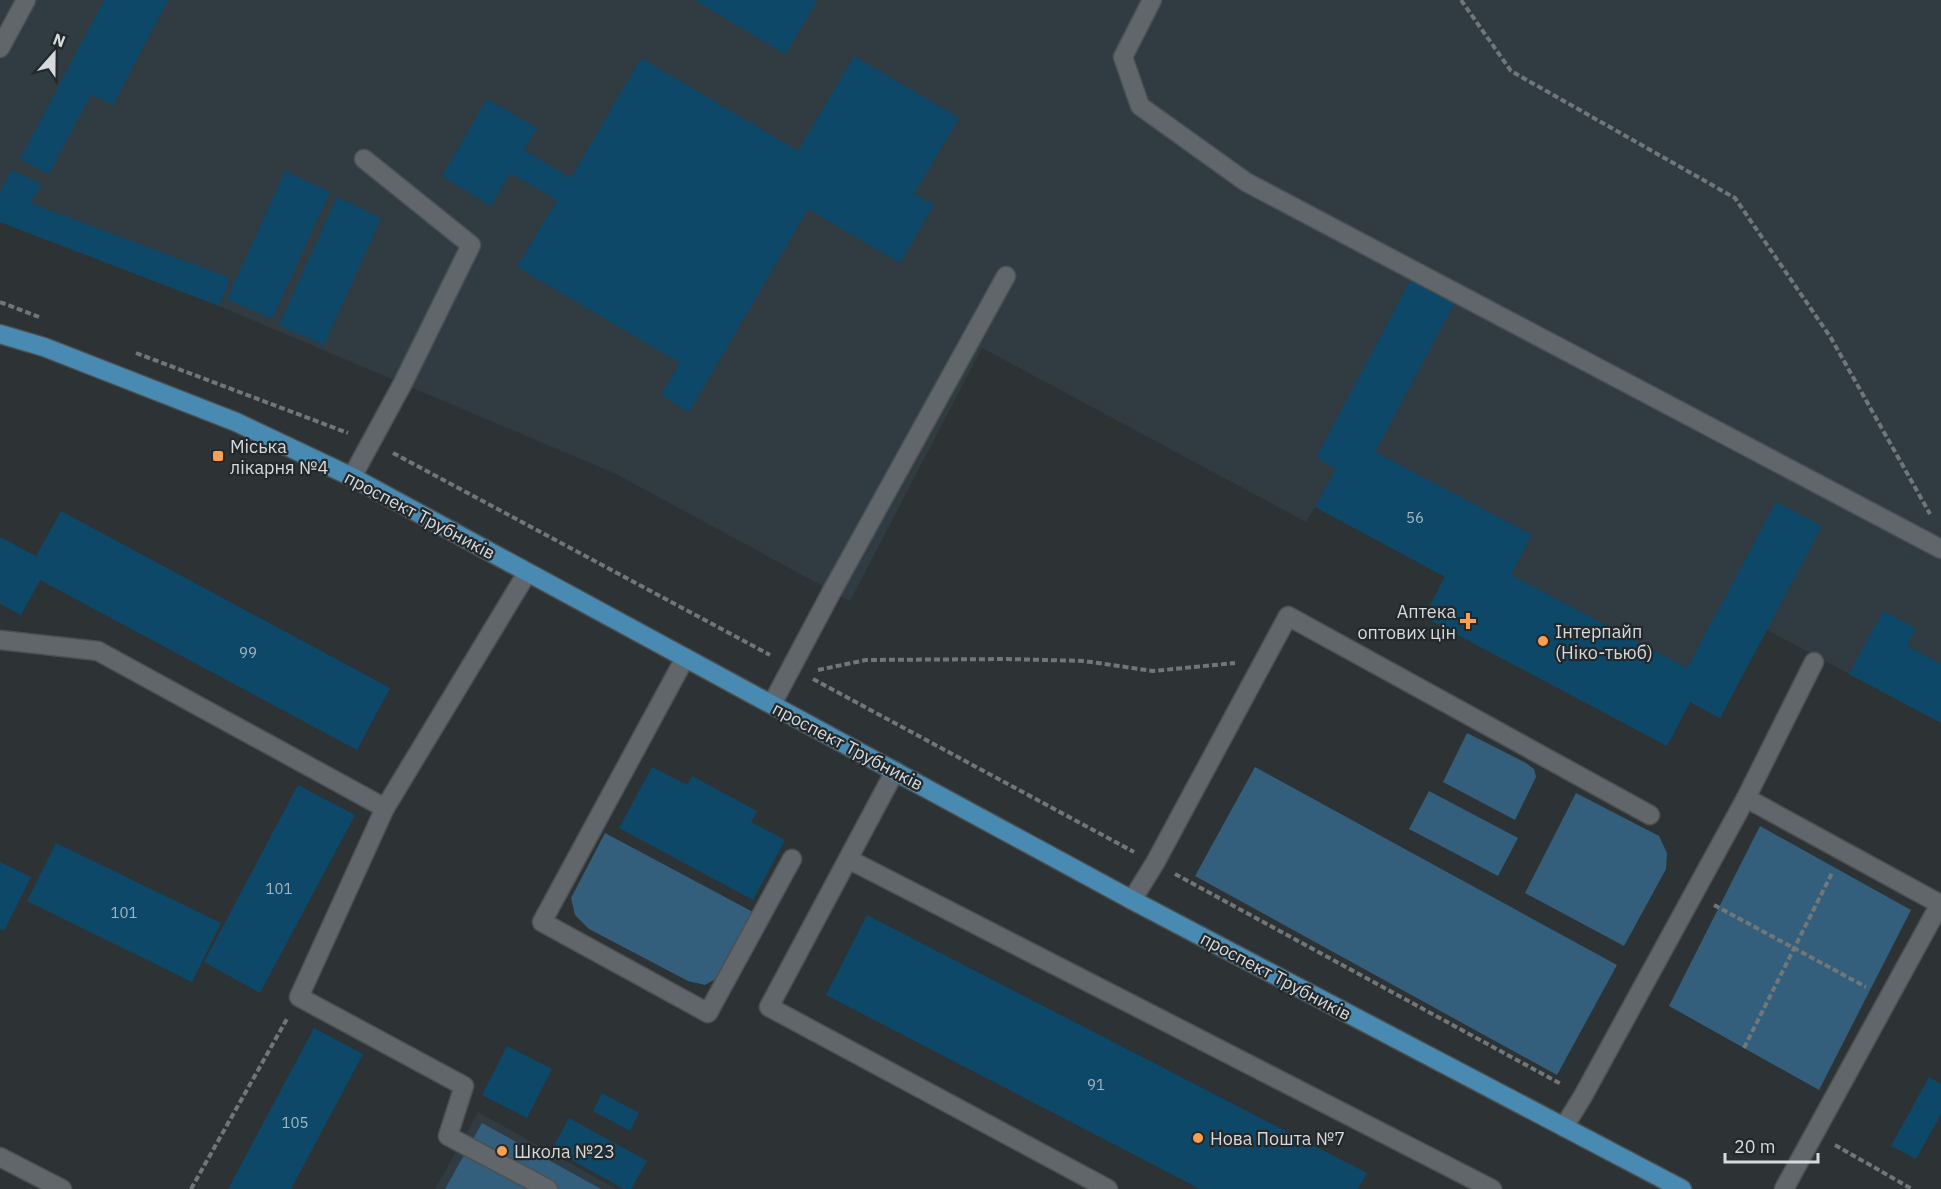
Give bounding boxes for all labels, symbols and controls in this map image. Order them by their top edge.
north arrow [24,24,84,84]
text: N [50,29,68,51]
place label: Міська лікарня №4 [230,435,328,479]
marker: Міська лікарня №4 [211,449,225,463]
street label: проспект Трубників [341,466,499,564]
house number: 56 [1406,508,1424,527]
place label: Аптека оптових цін [1357,600,1456,644]
marker: Аптека оптових цін [1461,614,1475,628]
place label: Інтерпайп (Ніко-тьюб) [1555,620,1653,664]
marker: Інтерпайп (Ніко-тьюб) [1536,634,1550,648]
house number: 99 [239,643,257,662]
street label: проспект Трубників [769,697,927,795]
house number: 101 [265,879,293,898]
house number: 101 [110,903,138,922]
street label: проспект Трубників [1197,927,1355,1025]
house number: 91 [1087,1075,1105,1094]
house number: 105 [281,1113,309,1132]
scale bar [1725,1126,1818,1164]
place label: Нова Пошта №7 [1210,1127,1345,1150]
marker: Нова Пошта №7 [1191,1131,1205,1145]
text: 20 m [1734,1135,1776,1158]
place label: Школа №23 [514,1140,615,1163]
marker: Школа №23 [495,1144,509,1158]

